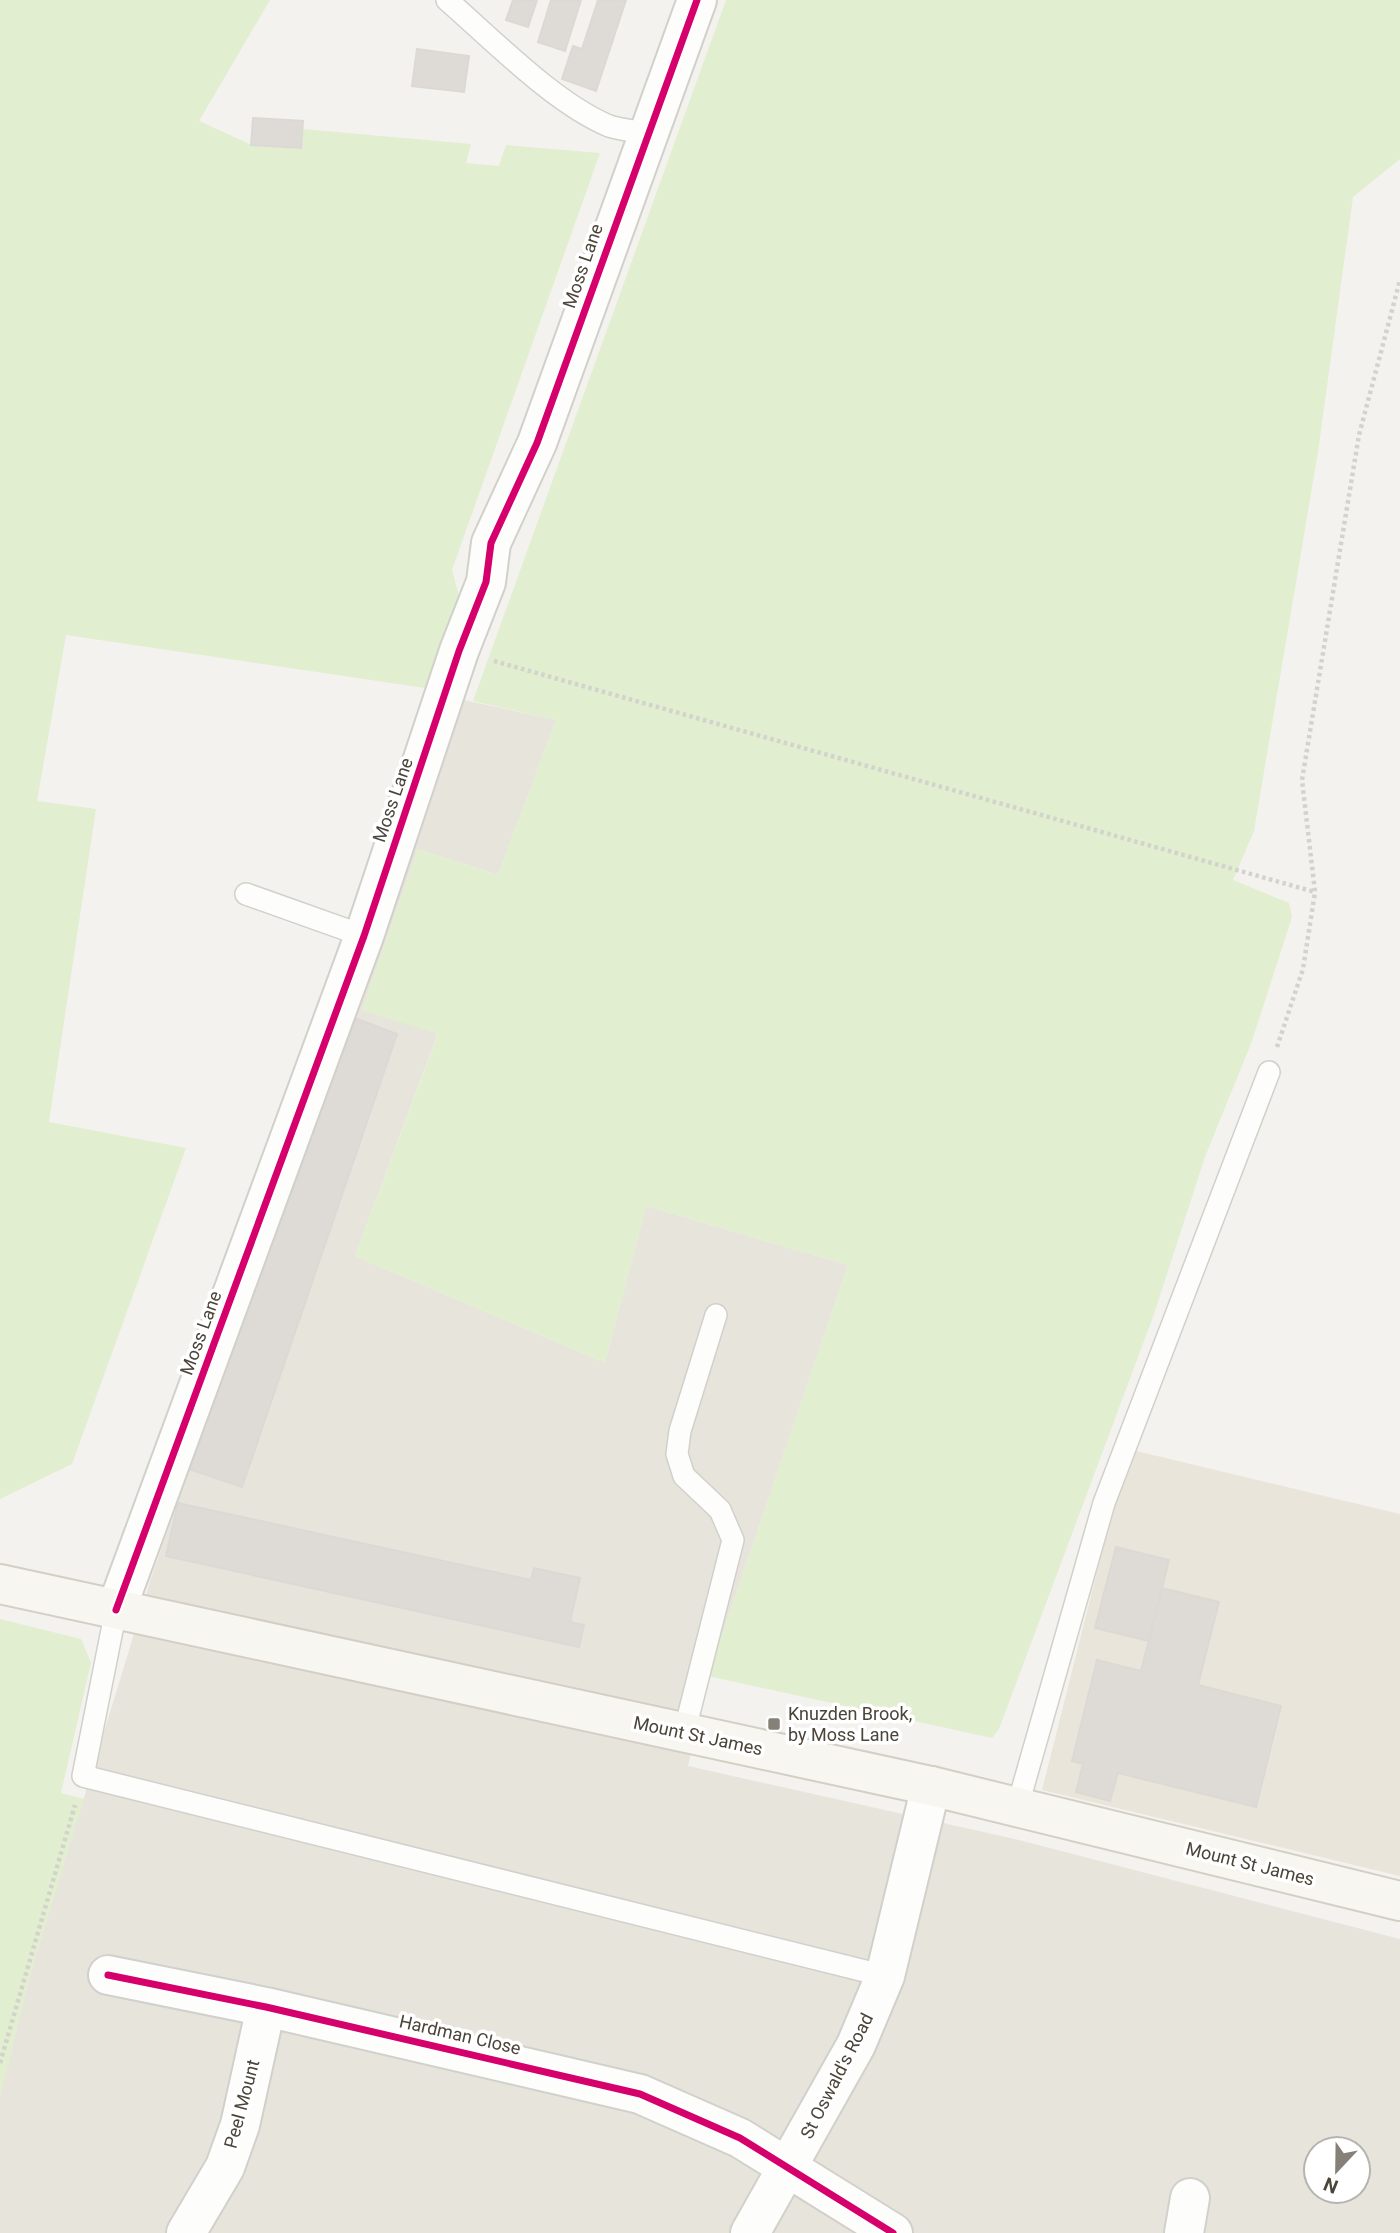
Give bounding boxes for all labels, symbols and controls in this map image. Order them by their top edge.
street label: Moss Lane [558,221,607,311]
street label: Moss Lane [368,755,417,845]
street label: Moss Lane [176,1288,225,1378]
place label: Knuzden Brook, by Moss Lane [788,1703,912,1745]
street label: Mount St James [632,1712,765,1759]
marker: Knuzden Brook, by Moss Lane [766,1716,782,1732]
street label: Mount St James [1184,1837,1317,1890]
street label: St Oswald's Road [796,2009,877,2142]
street label: Hardman Close [397,2010,523,2059]
street label: Peel Mount [220,2057,263,2150]
north arrow [1302,2135,1372,2205]
text: N [1320,2172,1341,2198]

